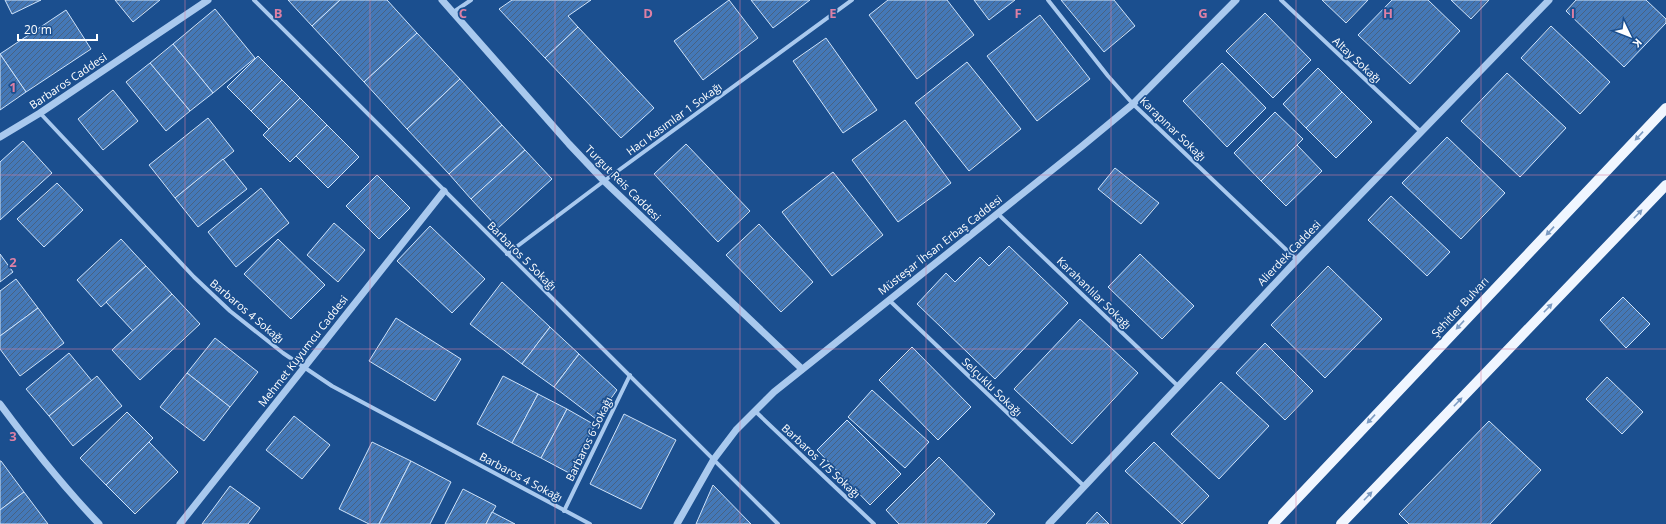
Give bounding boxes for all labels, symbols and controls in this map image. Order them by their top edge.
text: B [274,4,283,22]
text: C [459,4,467,22]
text: D [643,4,653,22]
text: E [829,4,837,22]
text: F [1014,4,1022,22]
text: G [1198,4,1208,22]
text: H [1383,4,1393,22]
text: I [1571,4,1575,22]
scale bar [18,16,97,42]
north arrow [1610,16,1650,56]
text: 20 m [24,21,52,38]
street label: Altay Sokağı [1330,33,1385,86]
text: K [1629,35,1646,51]
street label: Barbaros Caddesi [26,49,109,112]
text: 1 [9,78,17,96]
street label: Hacı Kasımlar 1 Sokağı [623,79,725,158]
street label: Karapınar Sokağı [1137,93,1210,164]
one-way arrow [1634,131,1644,141]
street label: Turgut Reis Caddesi [582,142,664,224]
street label: Müsteşar İhsan Erbaş Caddesi [875,191,1005,298]
one-way arrow [1633,209,1643,219]
street label: Alierdek Caddesi [1254,217,1324,289]
street label: Barbaros 5 Sokağı [484,218,560,294]
one-way arrow [1546,226,1555,235]
text: 2 [9,253,17,271]
street label: Karahanlılar Sokağı [1054,253,1135,332]
street label: Şehitler Bulvarı [1428,273,1492,340]
street label: Barbaros 4 Sokağı [207,275,287,346]
street label: Mehmet Kuyumcu Caddesi [254,292,351,409]
one-way arrow [1543,303,1552,313]
one-way arrow [1455,320,1465,330]
street label: Selçuklu Sokağı [959,354,1026,419]
street label: Barbaros 6 Sokağı [562,394,616,484]
one-way arrow [1453,397,1462,407]
one-way arrow [1367,415,1376,424]
street label: Barbaros 1/5 Sokağı [779,420,864,501]
text: 3 [9,427,17,445]
street label: Barbaros 4 Sokağı [477,448,565,505]
one-way arrow [1363,491,1373,501]

